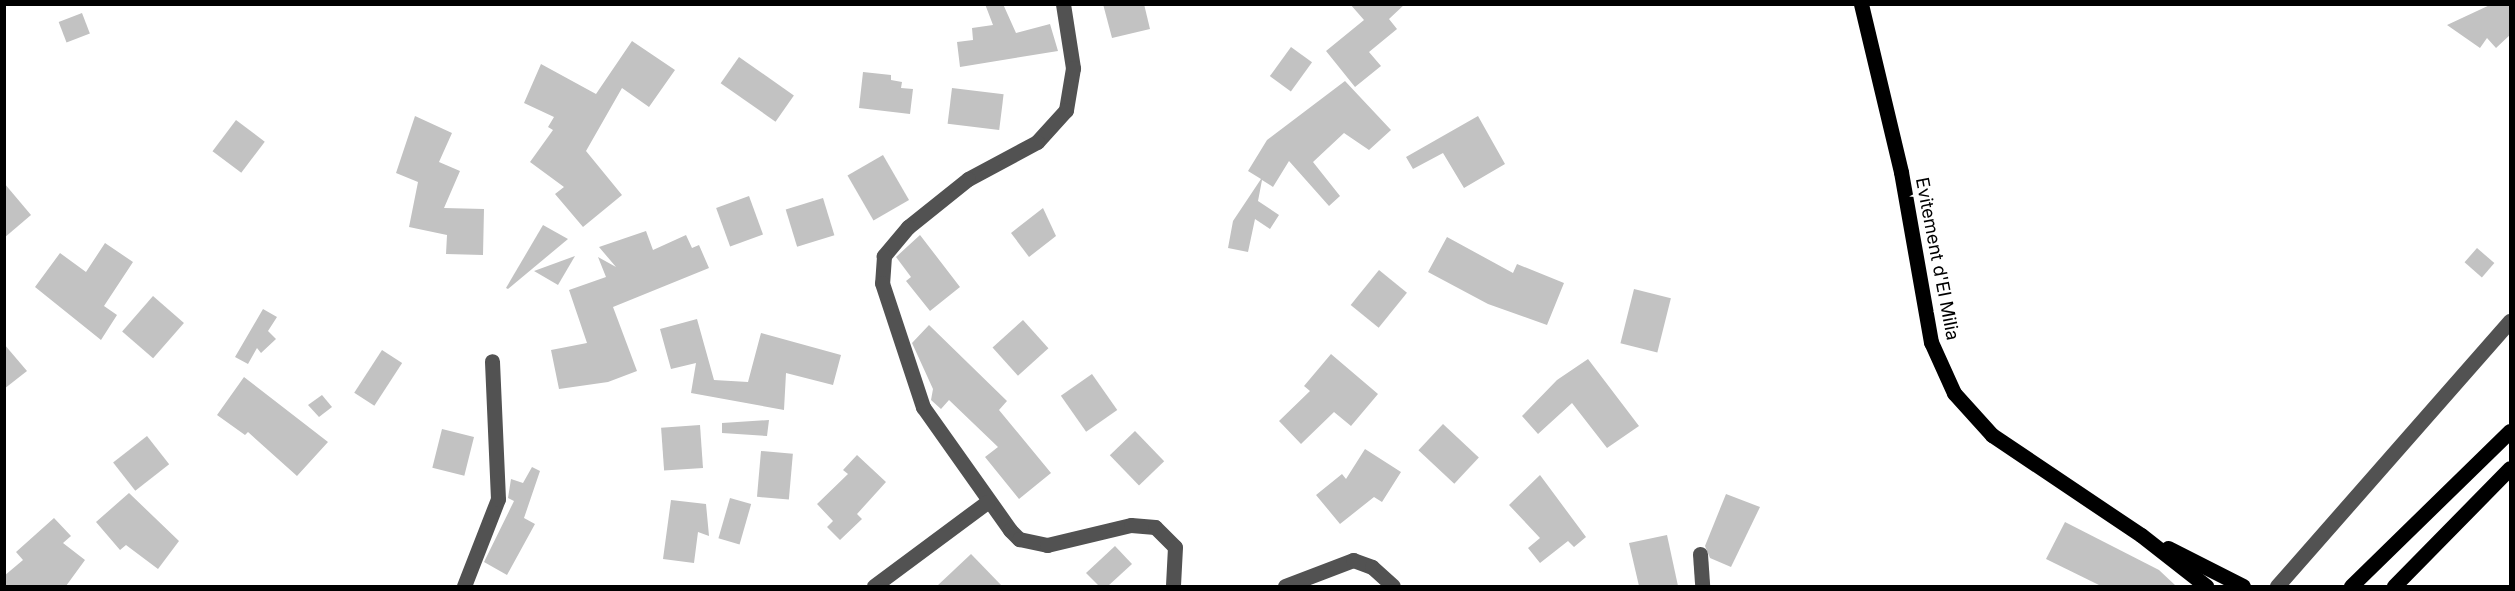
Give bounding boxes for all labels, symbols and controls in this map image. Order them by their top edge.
street label: Evitement d'El Milia [1911,176,1963,342]

